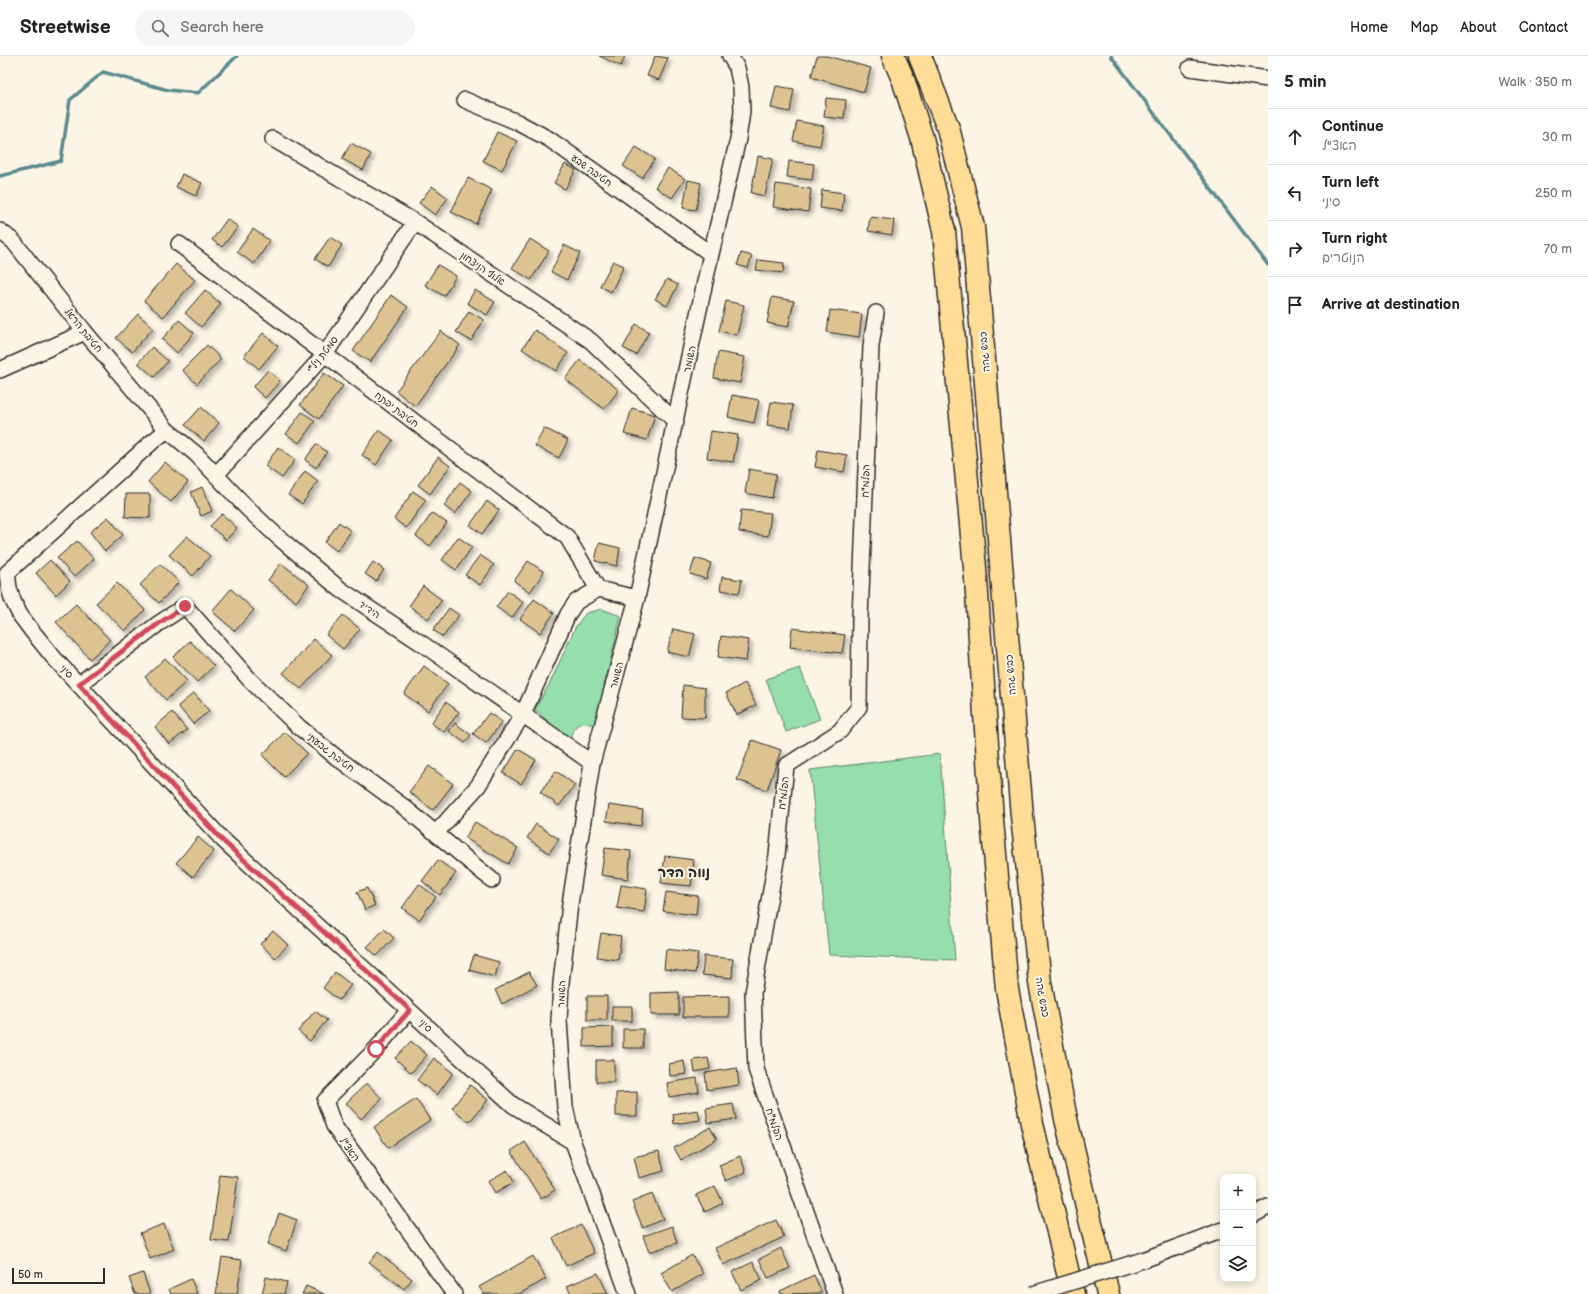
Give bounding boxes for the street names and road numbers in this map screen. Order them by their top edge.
street label: חטיבה שבע [569,152,614,190]
street label: אלוף הניצחון [458,249,507,288]
street label: חטיבת הראל [62,306,105,355]
street label: כביש גהה [977,331,993,373]
street label: סמטת ניל"י [305,334,341,375]
street label: השומר [681,345,699,374]
street label: חטיבת יפתח [372,389,421,430]
street label: הפלמ"ח [859,464,873,498]
street label: הידיד [357,598,382,621]
street label: כביש גהה [1003,654,1019,696]
street label: השומר [608,660,626,690]
street label: סיני [57,662,76,681]
street label: חטיבת גבעתי [304,731,357,775]
street label: הפלמ"ח [776,776,792,810]
street label: כביש גהה [1033,976,1051,1018]
street label: השומר [555,980,569,1008]
street label: סיני [416,1017,435,1035]
street label: הפלמ"ח [763,1107,785,1142]
street label: האצ"ל [337,1135,362,1164]

